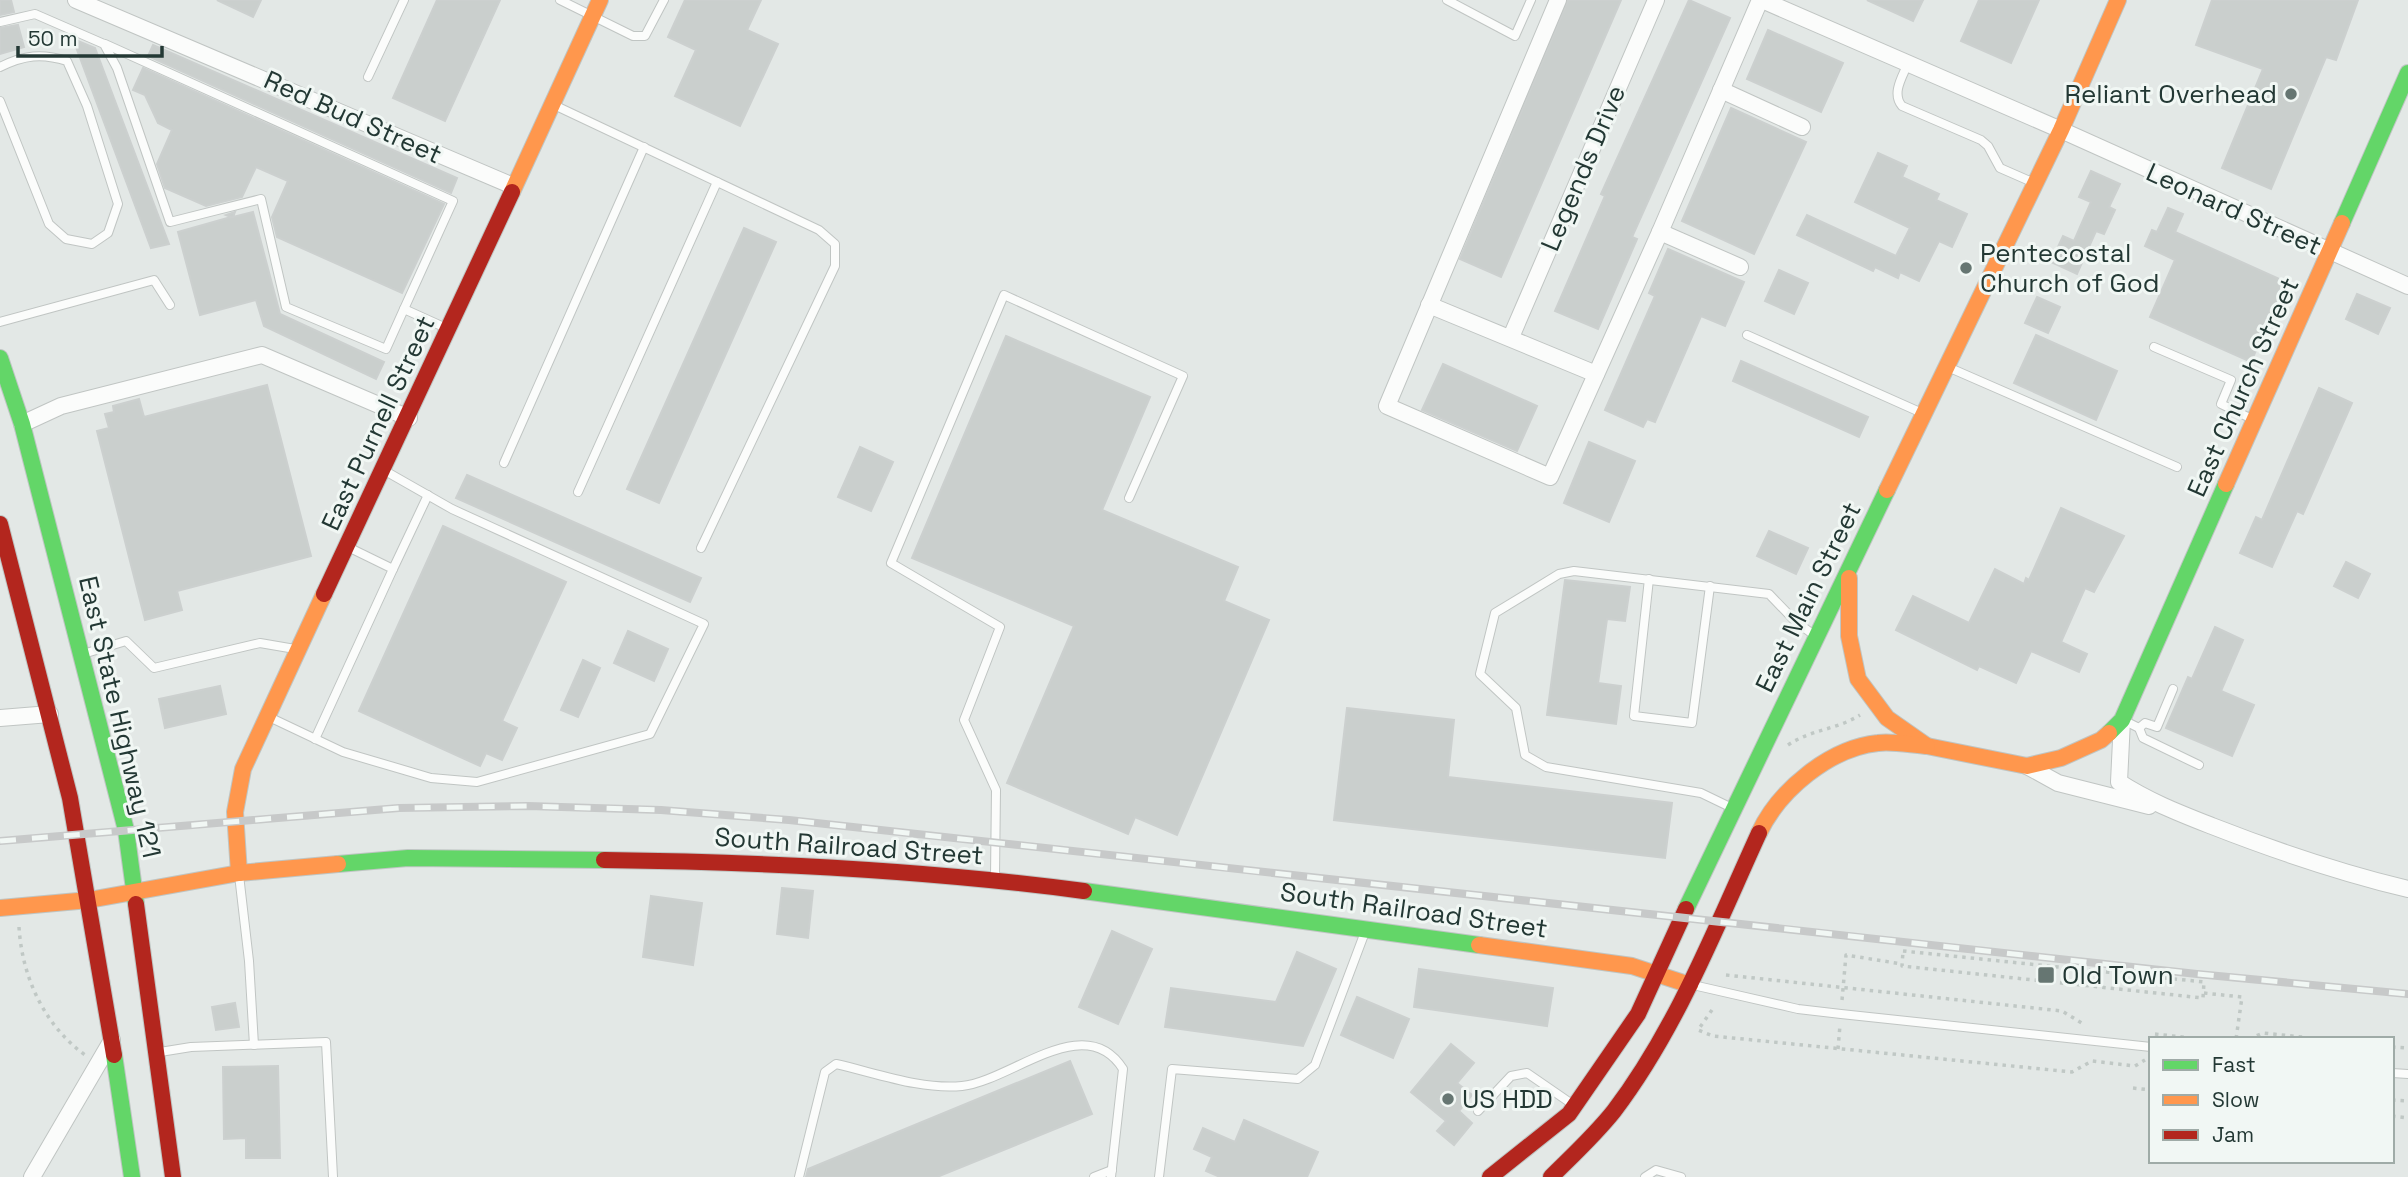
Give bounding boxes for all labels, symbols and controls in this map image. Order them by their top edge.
scale bar [18,14,161,58]
text: 50 m [28,25,78,52]
street label: Red Bud Street [259,63,447,171]
place label: Reliant Overhead [2065,77,2277,111]
street label: Legends Drive [1533,80,1633,256]
marker: Reliant Overhead [2283,86,2299,102]
street label: Leonard Street [2141,155,2327,263]
place label: Pentecostal Church of God [1980,236,2160,300]
marker: Pentecostal Church of God [1958,260,1974,276]
street label: East Church Street [2179,272,2307,502]
street label: East Purnell Street [313,310,443,536]
street label: East Main Street [1747,496,1869,698]
street label: East State Highway 121 [71,573,169,861]
street label: South Railroad Street [713,820,985,872]
street label: South Railroad Street [1278,874,1550,946]
place label: Old Town [2062,958,2174,992]
marker: Old Town [2036,965,2056,985]
legend [2149,1037,2394,1163]
text: Fast [2212,1051,2256,1078]
place label: US HDD [1462,1082,1553,1116]
text: Slow [2212,1086,2260,1113]
marker: US HDD [1440,1091,1456,1107]
text: Jam [2212,1121,2254,1148]

